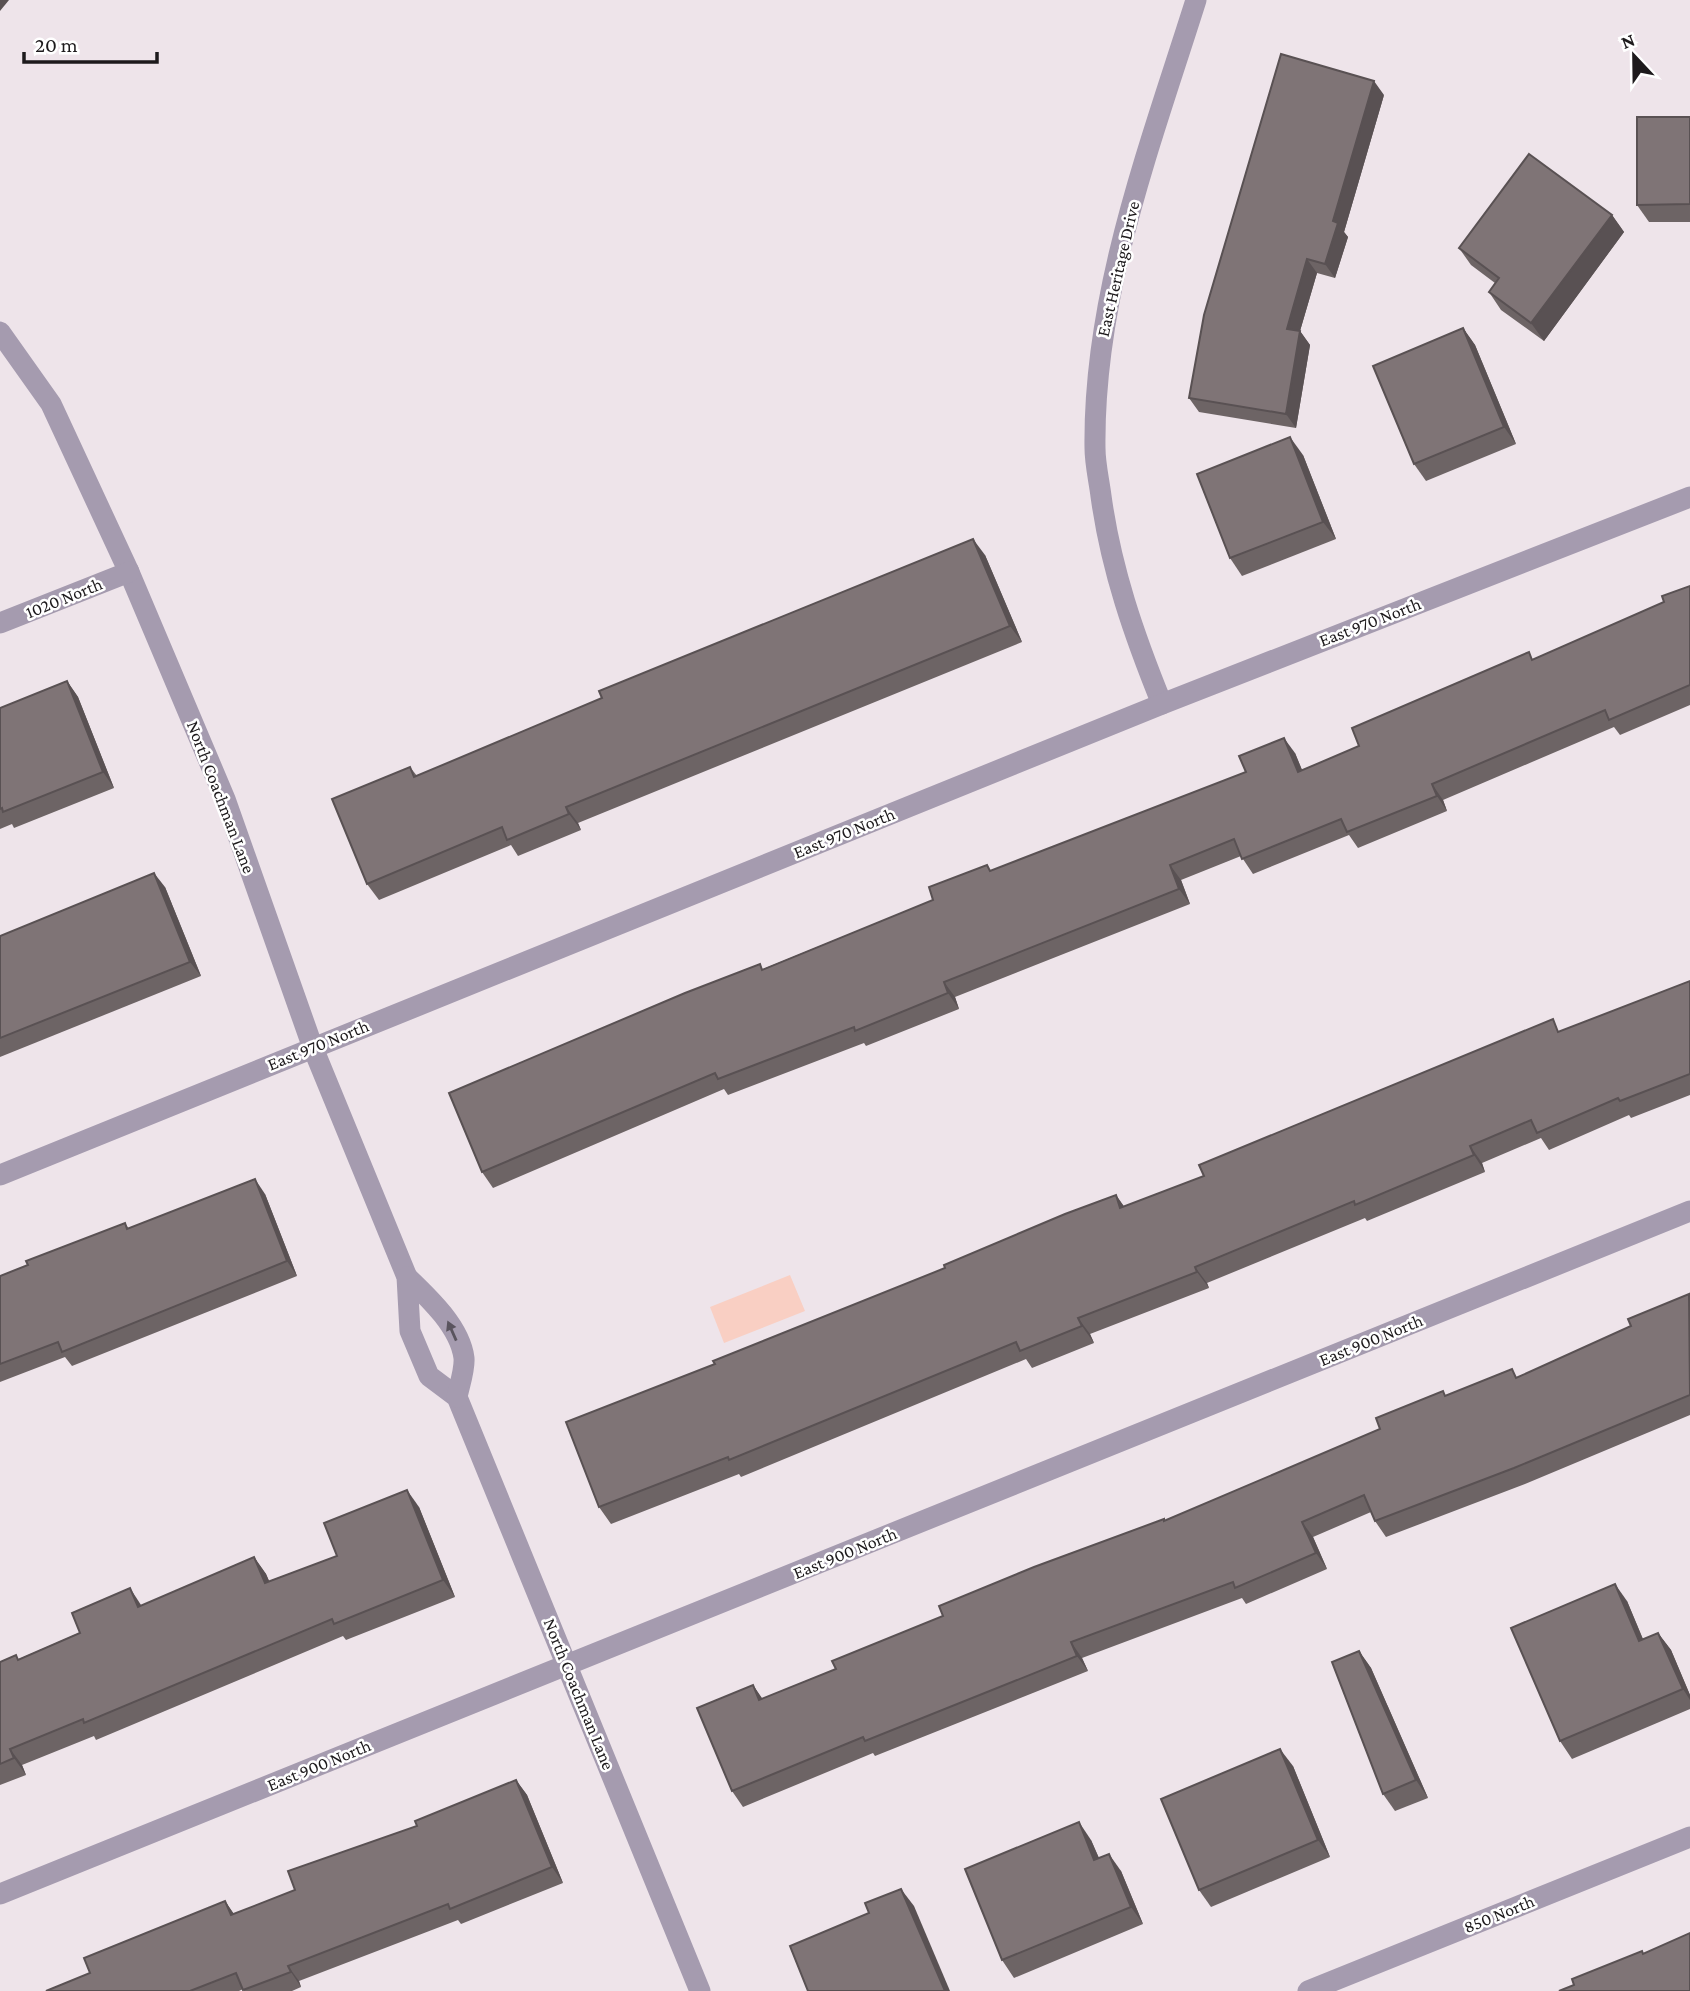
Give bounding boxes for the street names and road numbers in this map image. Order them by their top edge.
street label: East Heritage Drive [1093,199,1143,339]
street label: 1020 North [23,573,106,622]
street label: East 970 North [1316,593,1424,651]
street label: North Coachman Lane [183,718,259,876]
street label: East 970 North [790,803,898,862]
street label: East 970 North [264,1015,372,1074]
street label: East 900 North [1316,1310,1426,1370]
street label: East 900 North [790,1523,900,1583]
street label: North Coachman Lane [539,1615,619,1773]
street label: East 900 North [264,1735,374,1795]
street label: 850 North [1461,1891,1537,1937]

